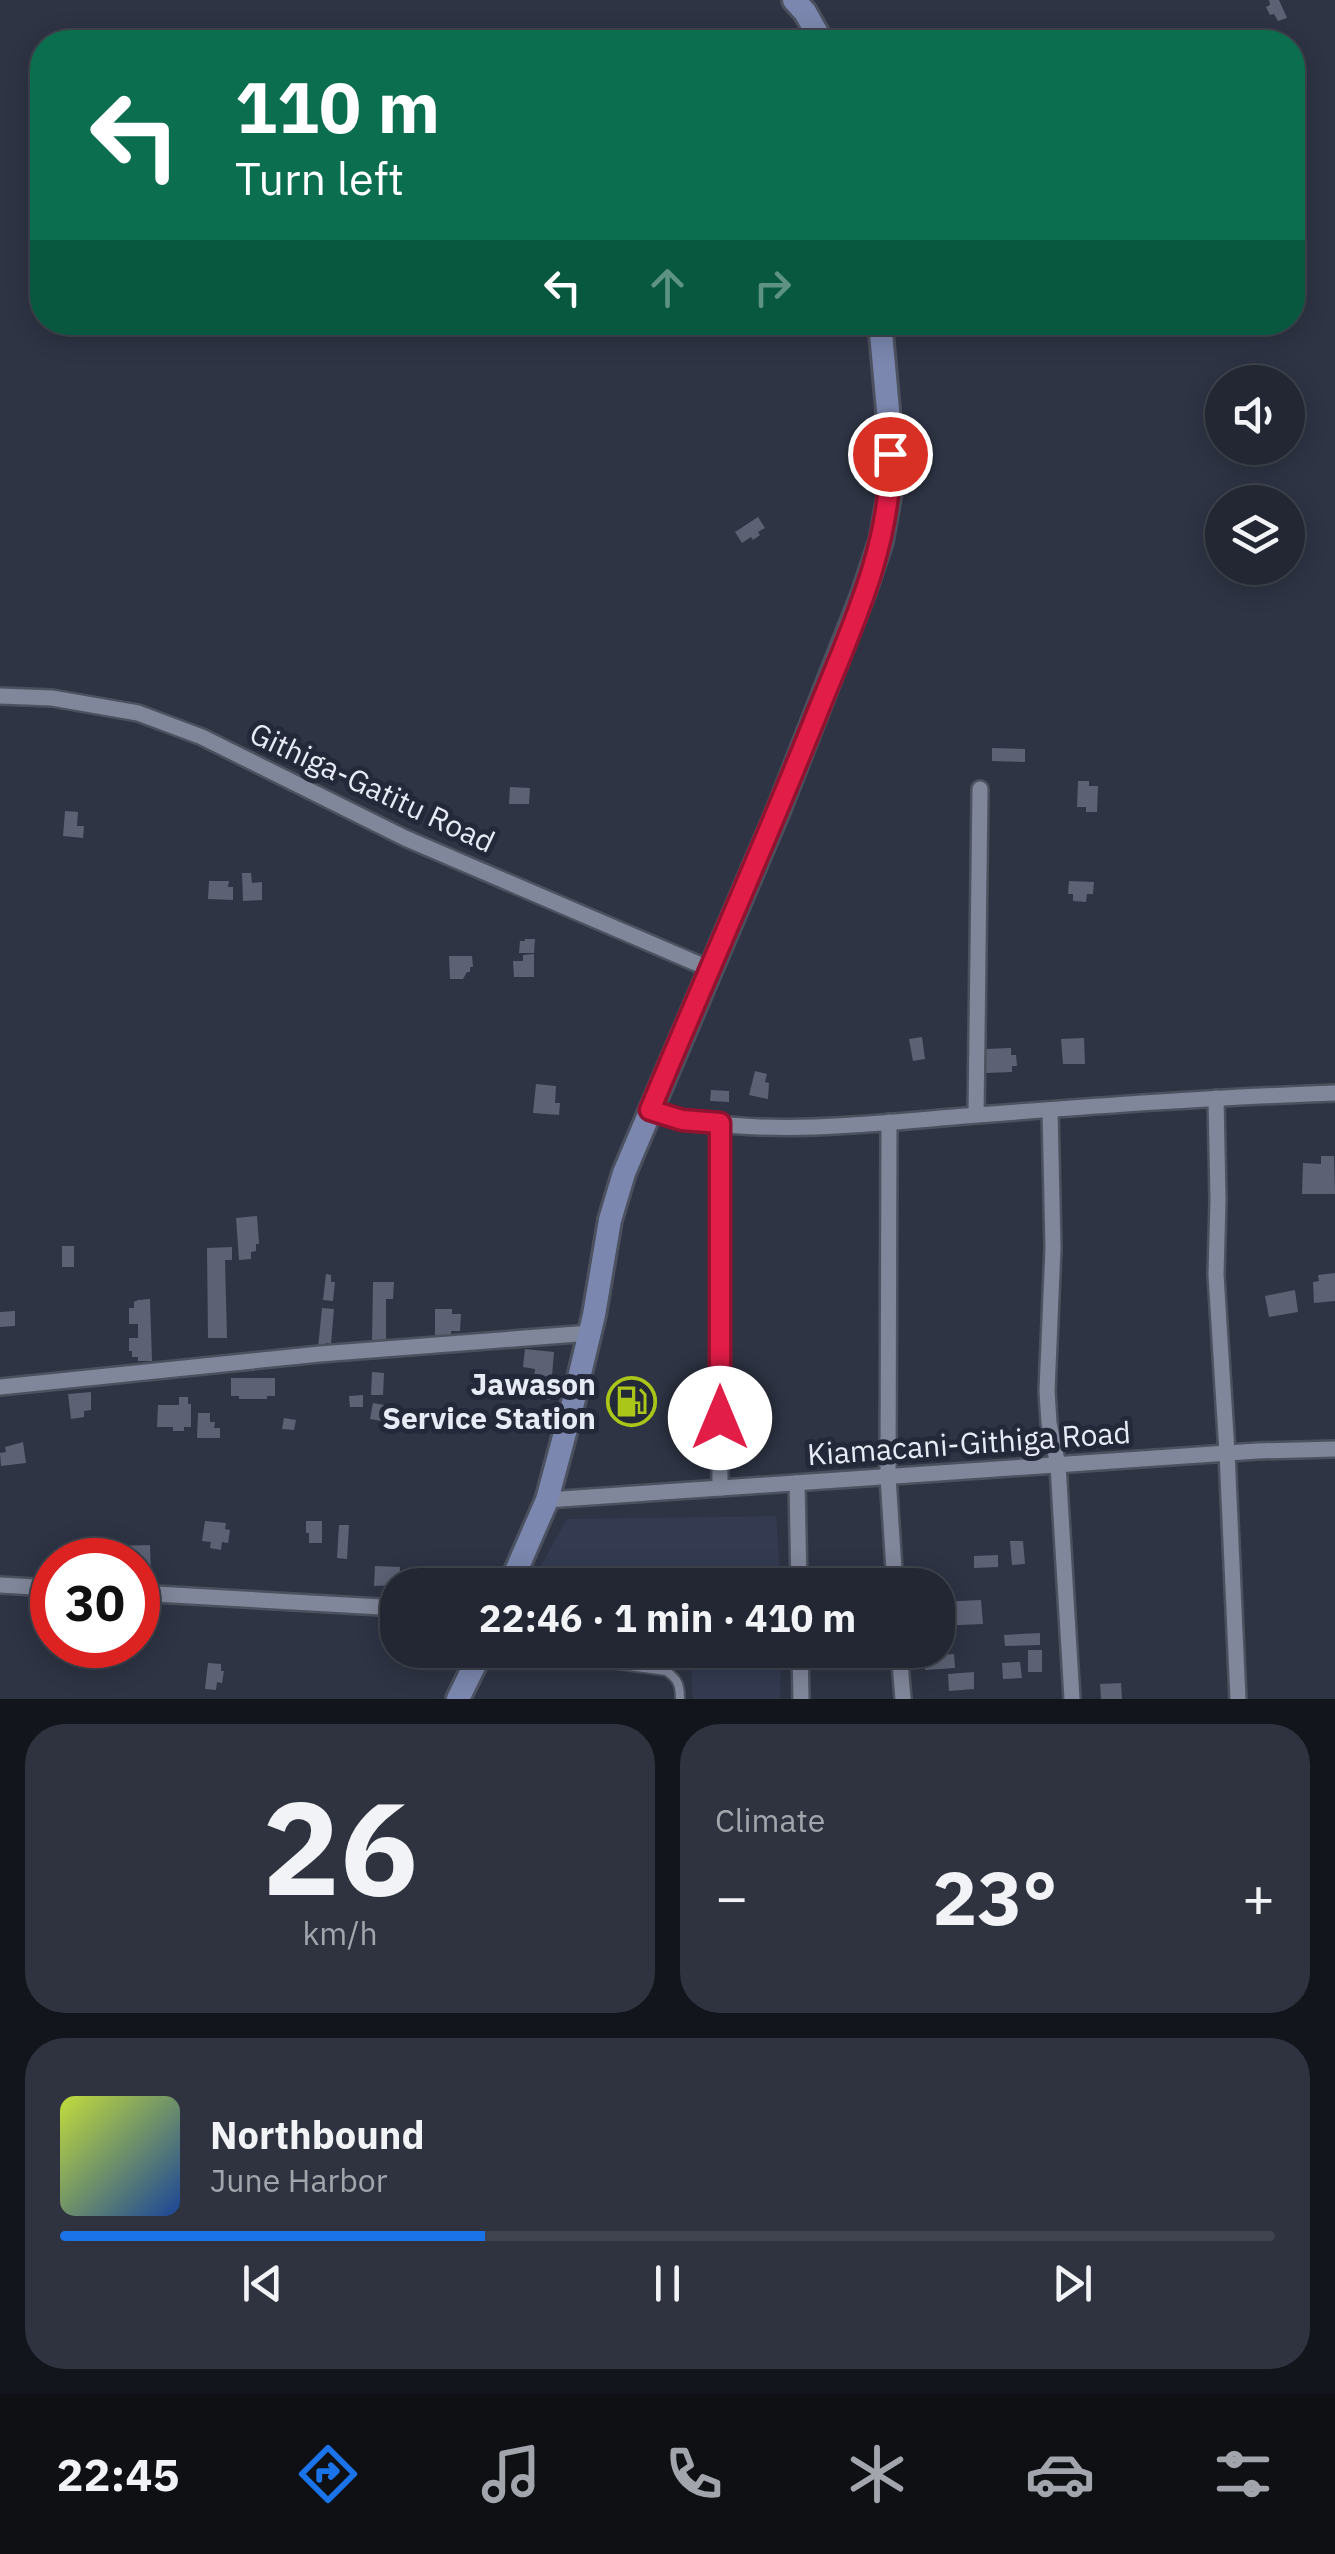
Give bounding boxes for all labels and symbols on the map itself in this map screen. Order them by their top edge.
pin [848,412,933,497]
street label: Githiga-Gatitu Road [244,713,501,861]
place label: Jawason Service Station [382,1364,596,1437]
position arrow [668,1366,772,1470]
fuel station icon: Jawason Service Station [605,1376,657,1428]
street label: Kiamacani-Githiga Road [806,1412,1132,1473]
speed limit sign: 30 [30,1538,160,1668]

